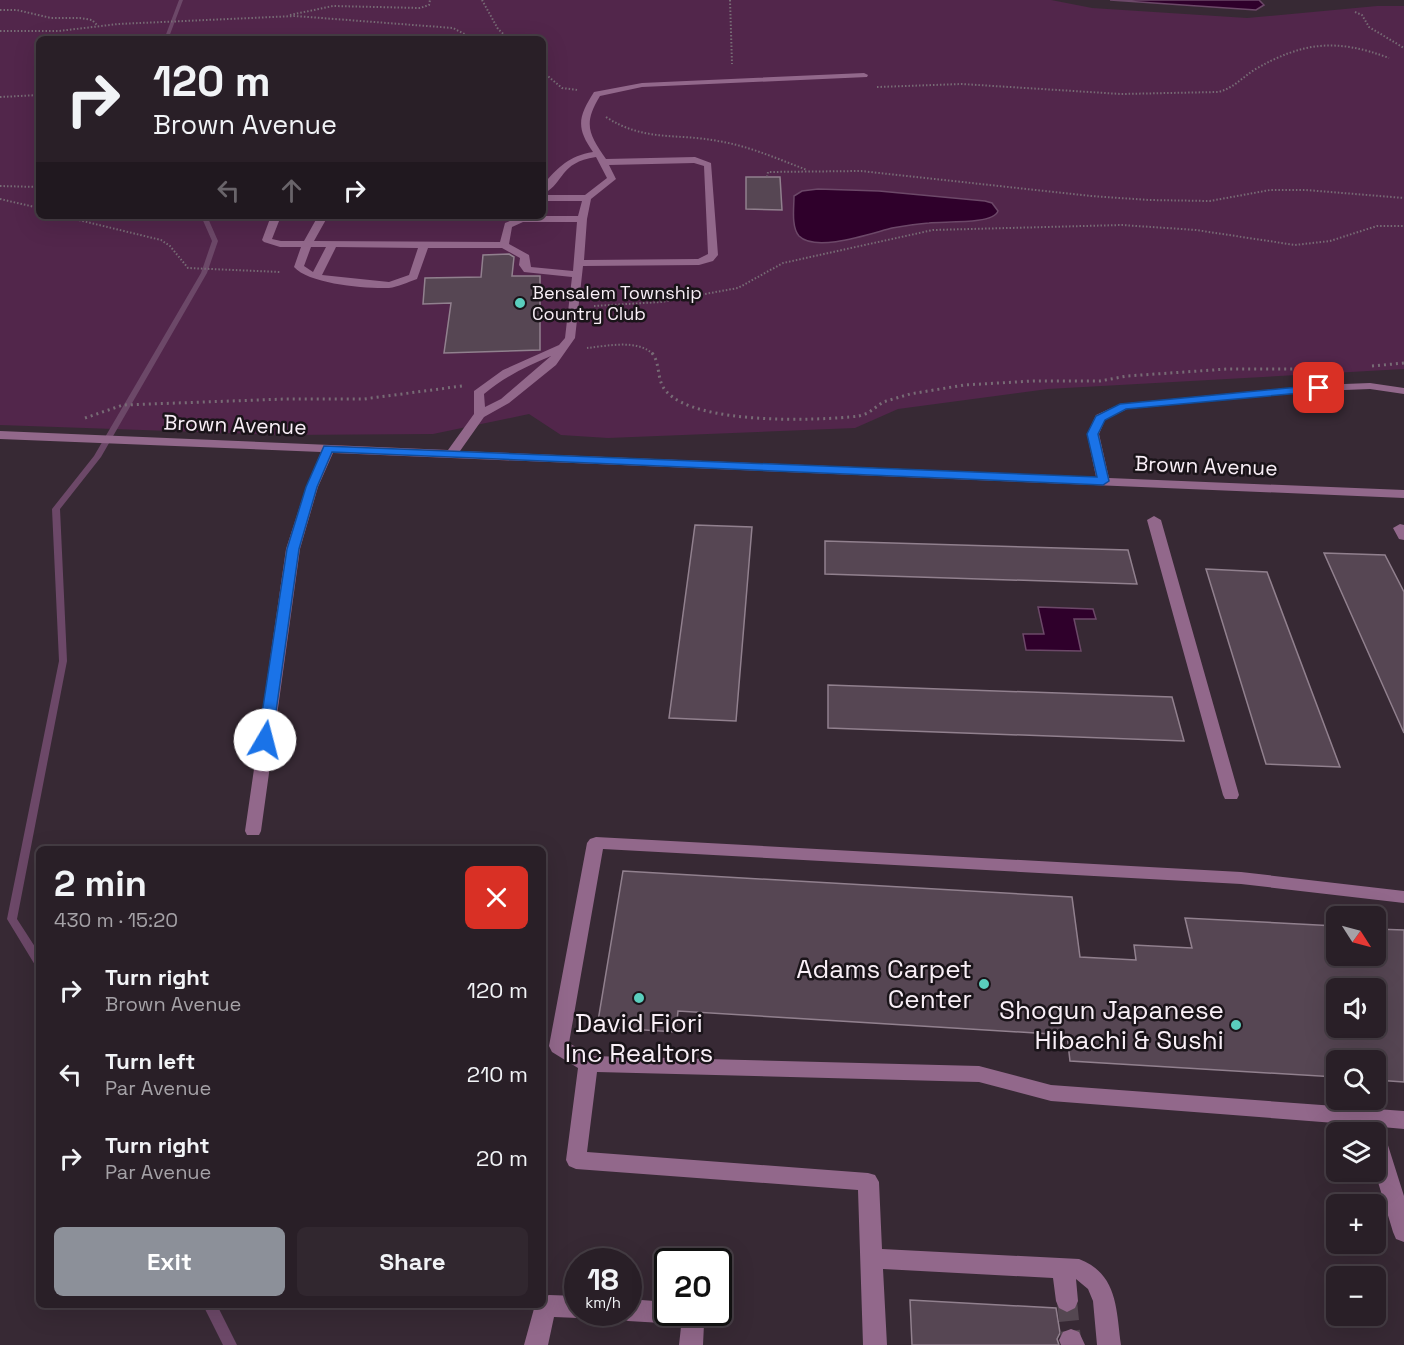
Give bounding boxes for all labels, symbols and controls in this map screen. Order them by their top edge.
text: 120 m [153,55,271,108]
icon: right [54,60,132,138]
text: Brown Avenue [153,107,337,142]
icon: left [212,174,245,207]
icon: ahead [275,174,308,207]
icon: right [338,174,371,207]
place label: Bensalem Township Country Club [532,281,702,325]
marker: Bensalem Township Country Club [513,296,527,310]
pin [1293,362,1344,413]
icon: arrive [1302,371,1335,404]
street label: Brown Avenue [163,409,307,440]
street label: Brown Avenue [1134,450,1278,481]
position arrow [233,708,297,772]
text: 2 min [54,861,147,907]
button: close [465,866,528,929]
north arrow [1326,906,1386,966]
map controls [1326,906,1386,1326]
text: 430 m · 15:20 [54,907,178,933]
place label: Adams Carpet Center [796,952,972,1016]
text: Turn right [105,963,210,991]
icon: right [54,974,87,1007]
text: 120 m [467,976,528,1004]
marker: Adams Carpet Center [977,977,991,991]
button: sound [1326,978,1386,1038]
text: Brown Avenue [105,991,241,1017]
marker: David Fiori Inc Realtors [632,991,646,1005]
place label: Shogun Japanese Hibachi & Sushi [999,993,1224,1057]
place label: David Fiori Inc Realtors [565,1006,713,1070]
marker: Shogun Japanese Hibachi & Sushi [1229,1018,1243,1032]
text: Turn left [105,1047,195,1075]
button: search [1326,1050,1386,1110]
icon: left [54,1058,87,1091]
text: 210 m [467,1060,528,1088]
text: Par Avenue [105,1075,211,1101]
button: layers [1326,1122,1386,1182]
text: Turn right [105,1131,210,1159]
icon: right [54,1142,87,1175]
text: 20 m [476,1144,528,1172]
text: Par Avenue [105,1159,211,1185]
button: + [1326,1194,1386,1254]
button: Exit [54,1227,285,1296]
button: Share [297,1227,528,1296]
speed limit sign: 20 [654,1248,732,1326]
text: 18 [587,1260,619,1299]
button: − [1326,1266,1386,1326]
text: km/h [585,1293,621,1312]

